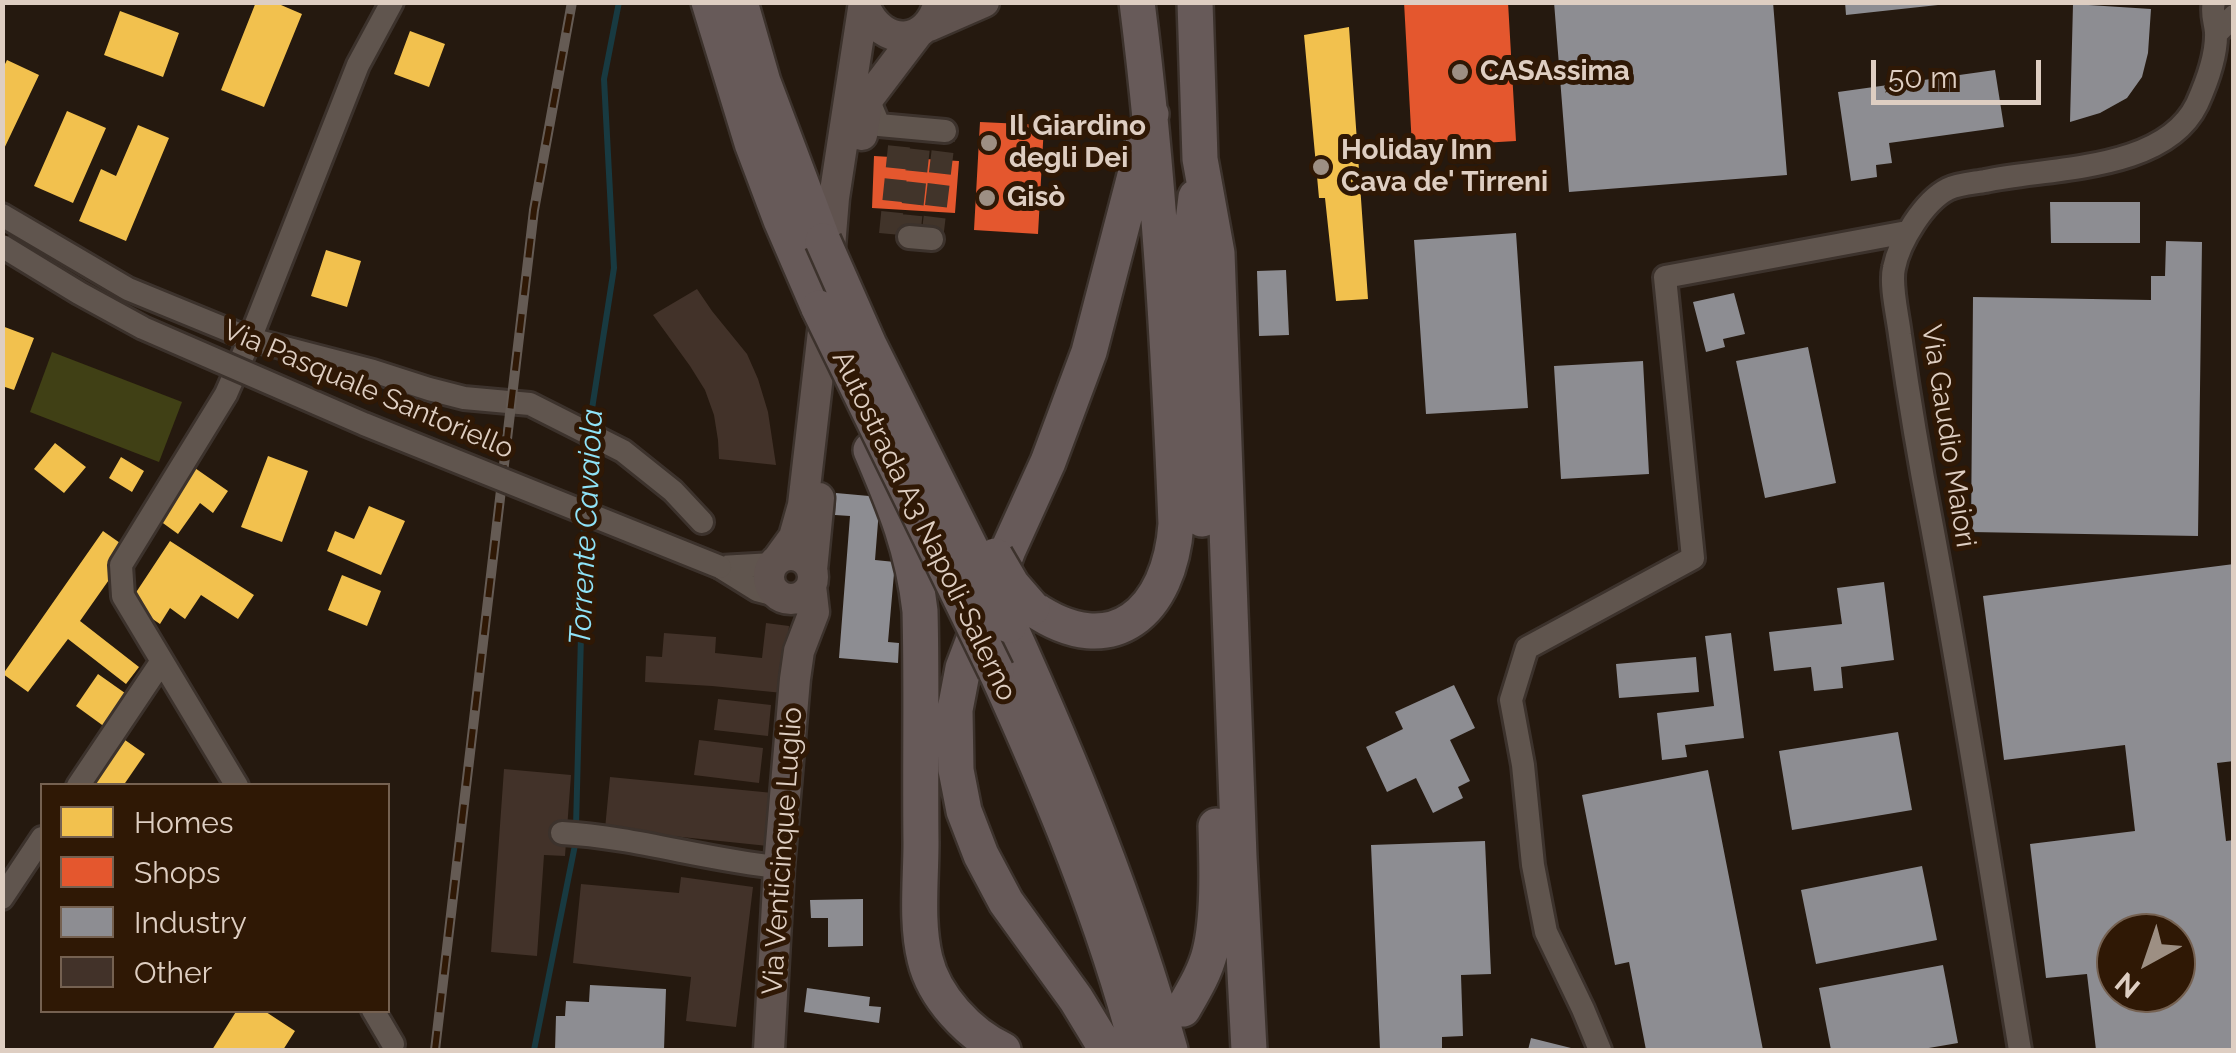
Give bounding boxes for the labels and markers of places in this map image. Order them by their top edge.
place label: CASAssima [1480,55,1630,89]
marker: CASAssima [1449,61,1471,83]
place label: Il Giardino degli Dei [1009,110,1146,176]
marker: Il Giardino degli Dei [978,132,1000,154]
place label: Holiday Inn Cava de' Tirreni [1341,134,1548,200]
marker: Holiday Inn Cava de' Tirreni [1310,156,1332,178]
place label: Gisò [1007,181,1065,215]
marker: Gisò [976,187,998,209]

